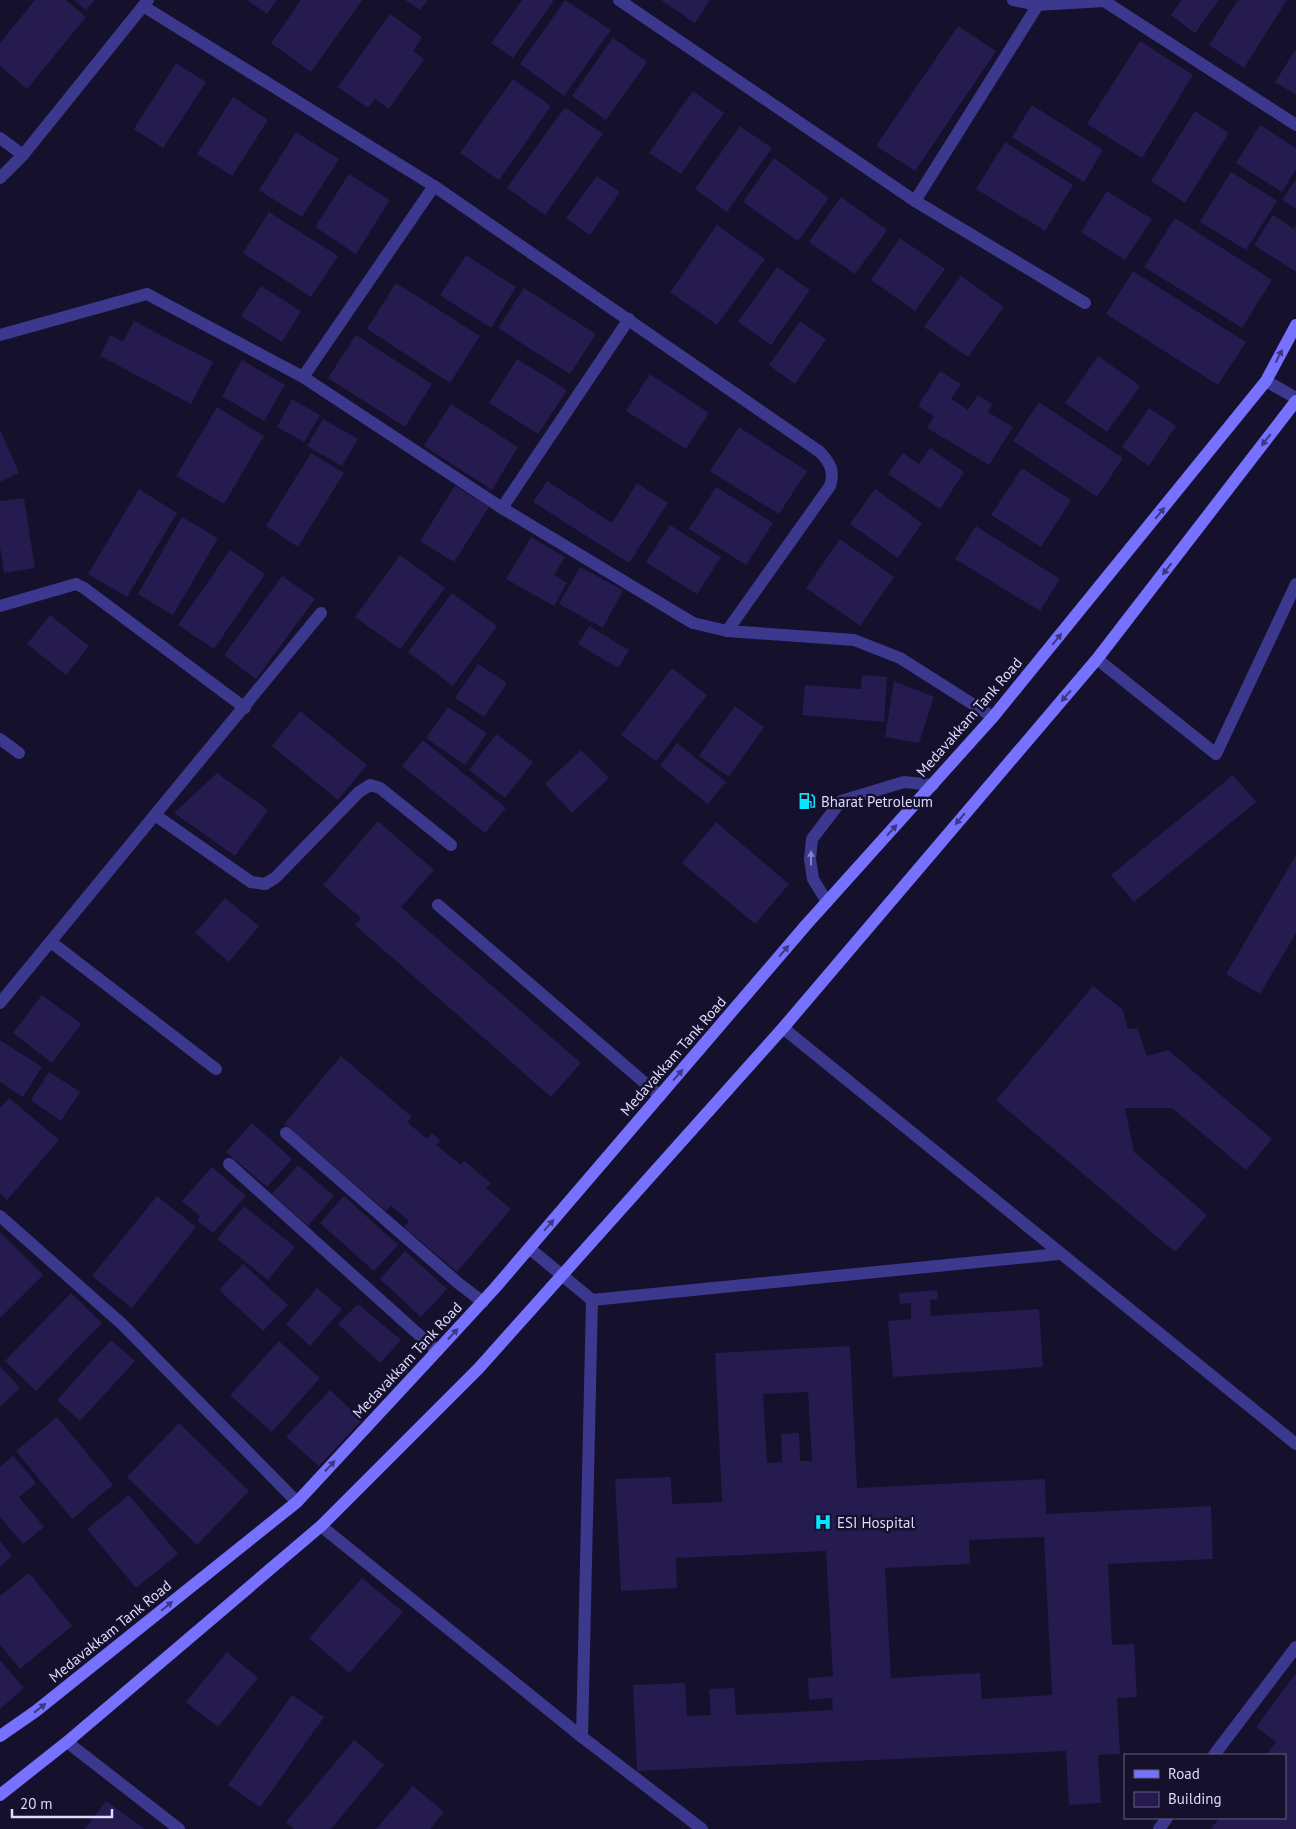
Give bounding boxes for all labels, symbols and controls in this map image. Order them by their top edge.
one-way arrow [1275,349,1283,363]
one-way arrow [1261,433,1272,446]
one-way arrow [1154,506,1165,519]
one-way arrow [1162,562,1172,575]
one-way arrow [1052,633,1063,646]
street label: Medavakkam Tank Road [912,653,1026,781]
one-way arrow [1060,689,1071,702]
fuel station icon: Bharat Petroleum [797,791,817,811]
place label: Bharat Petroleum [821,792,933,811]
one-way arrow [955,812,966,825]
one-way arrow [886,825,898,837]
one-way arrow [807,849,815,865]
one-way arrow [778,945,789,958]
street label: Medavakkam Tank Road [616,992,730,1120]
one-way arrow [672,1069,684,1081]
one-way arrow [544,1218,555,1231]
street label: Medavakkam Tank Road [348,1298,466,1422]
one-way arrow [447,1329,459,1341]
one-way arrow [324,1461,336,1473]
hospital icon: ESI Hospital [813,1512,833,1532]
place label: ESI Hospital [837,1513,915,1532]
street label: Medavakkam Tank Road [45,1576,175,1686]
one-way arrow [160,1601,173,1612]
one-way arrow [33,1702,46,1713]
legend [1124,1754,1286,1819]
text: Road [1168,1764,1200,1783]
scale bar [12,1786,112,1818]
text: Building [1168,1789,1222,1808]
text: 20 m [20,1794,53,1813]

